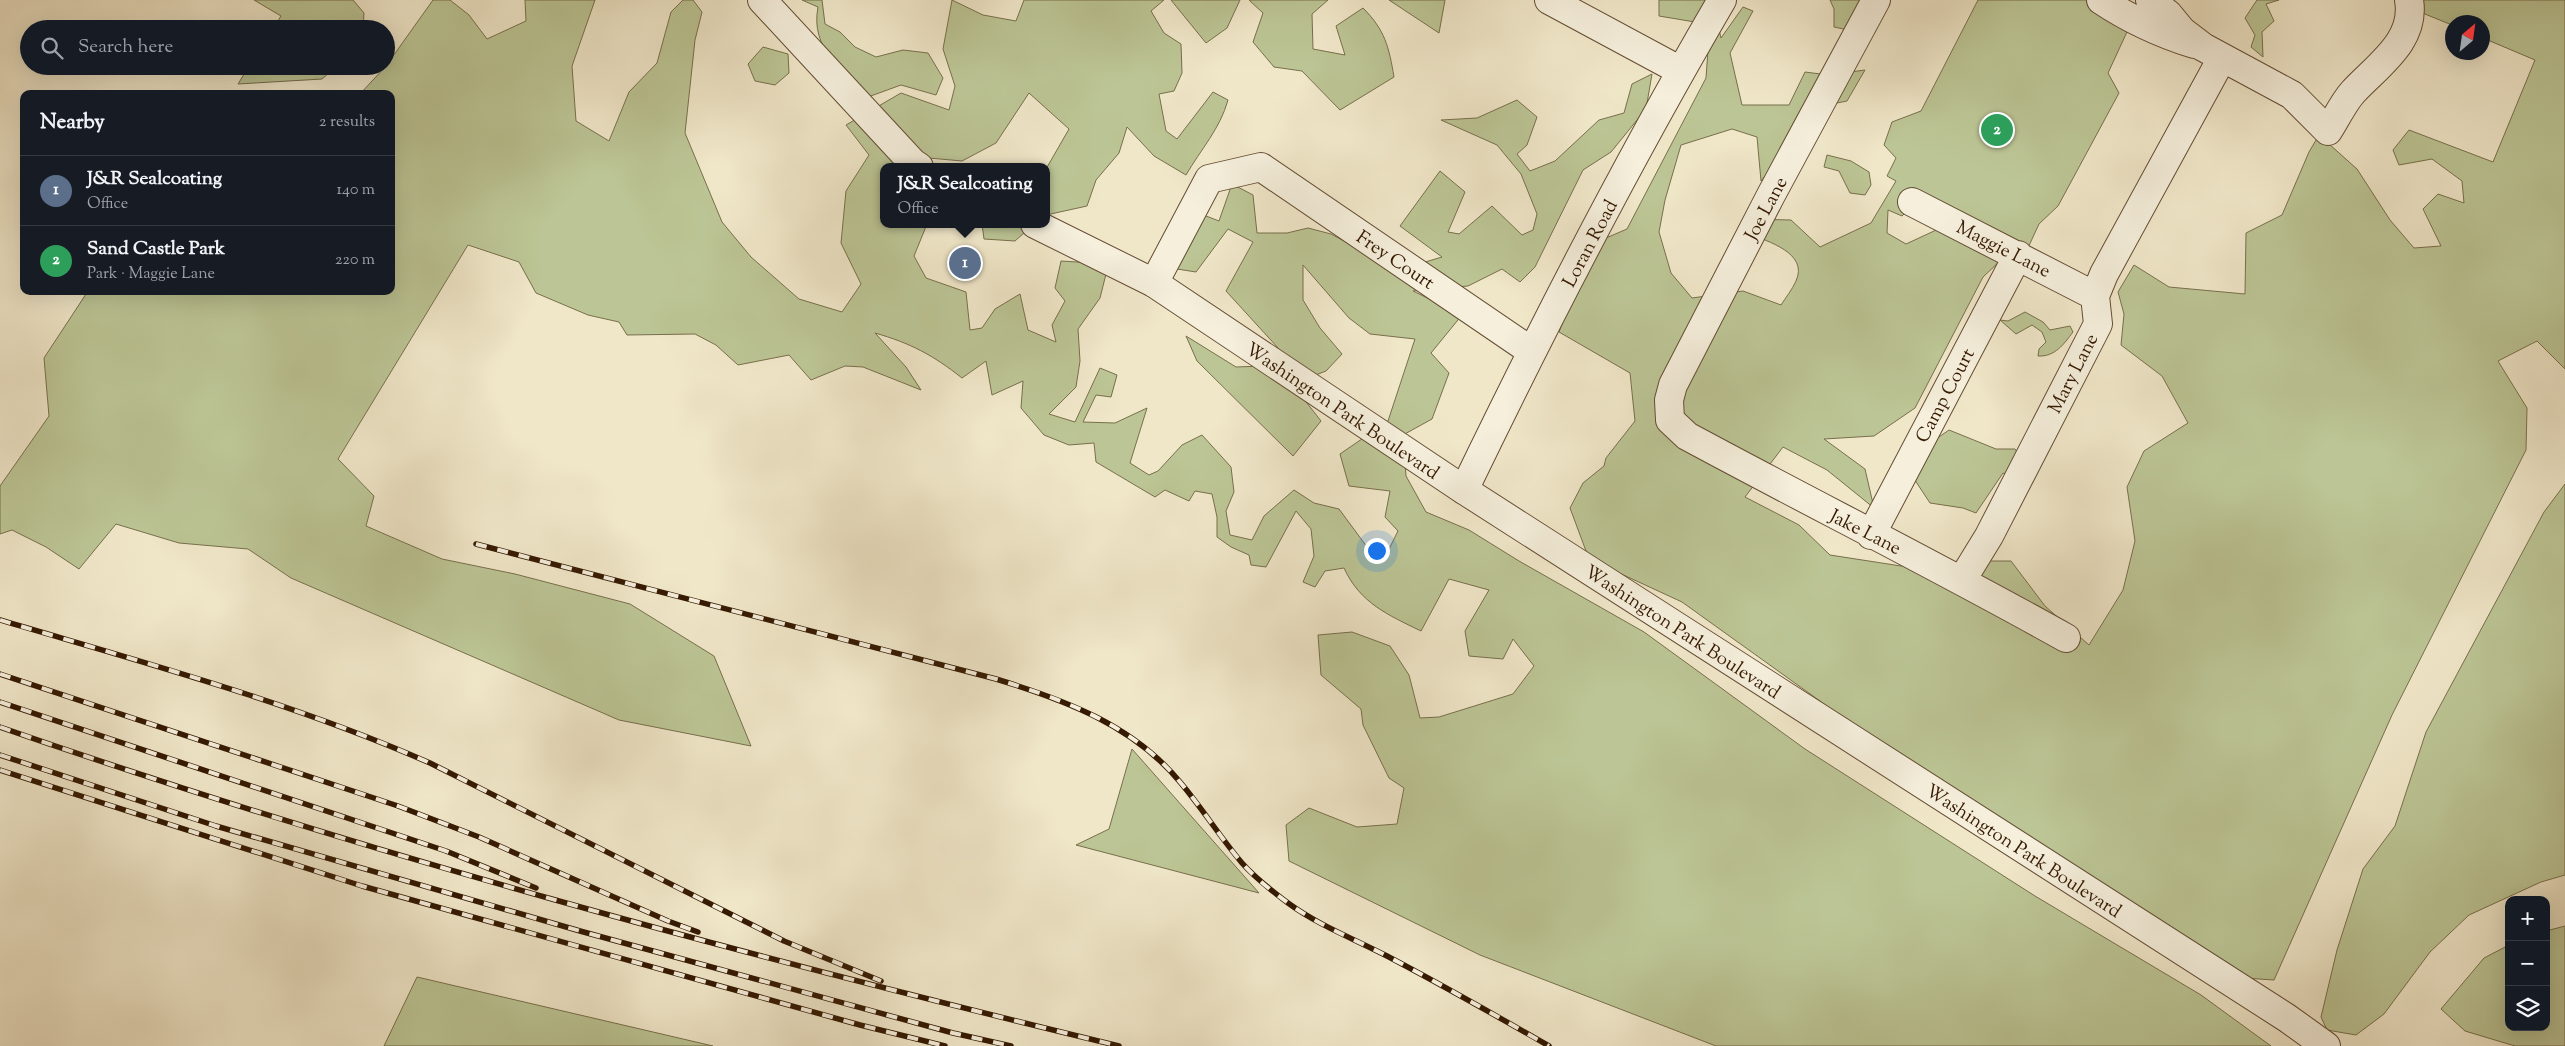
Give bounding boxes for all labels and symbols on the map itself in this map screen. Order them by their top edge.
north arrow [2445,15,2490,60]
pin: 2 [1981,111,2013,149]
street label: Joe Lane [1739,172,1795,247]
street label: Loran Road [1557,195,1626,293]
street label: Maggie Lane [1951,215,2055,286]
street label: Frey Court [1350,225,1440,297]
pin: 1 [949,244,981,282]
street label: Mary Lane [2043,329,2106,419]
street label: Washington Park Boulevard [1239,337,1444,487]
street label: Camp Court [1910,344,1983,448]
street label: Jake Lane [1823,503,1906,563]
your location [1364,538,1390,564]
street label: Washington Park Boulevard [1578,559,1785,707]
street label: Washington Park Boulevard [1919,778,2126,926]

